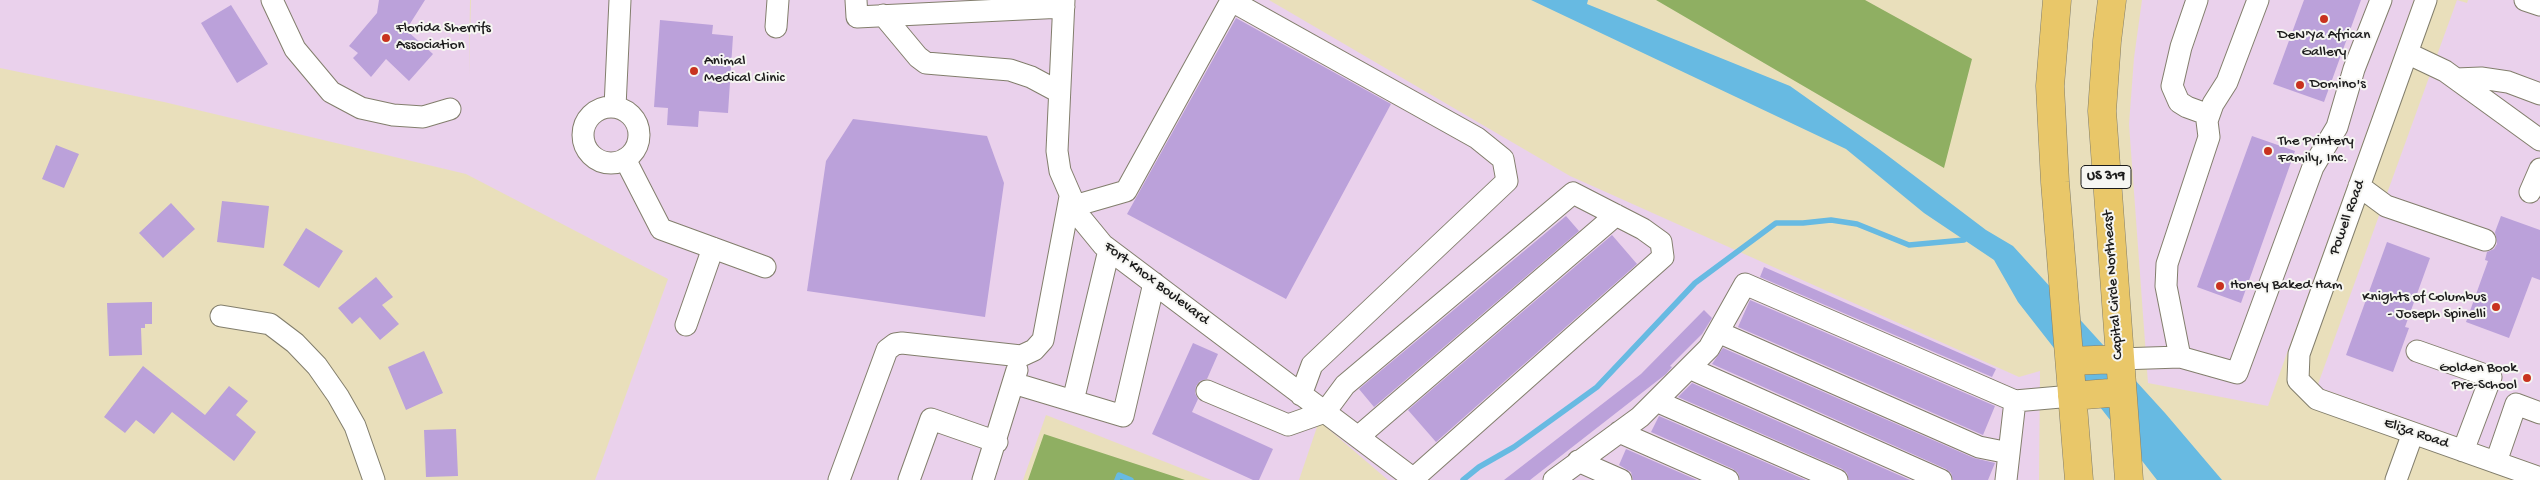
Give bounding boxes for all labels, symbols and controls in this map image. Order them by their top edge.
marker: DeN'Ya African Gallery [2318,13,2330,25]
place label: Florida Sherrifs Association [396,20,491,55]
place label: DeN'Ya African Gallery [2278,27,2370,62]
marker: Florida Sherrifs Association [380,32,392,44]
place label: Animal Medical Clinic [704,53,785,88]
marker: Animal Medical Clinic [688,65,700,77]
place label: Domino's [2310,76,2366,94]
marker: Domino's [2294,79,2306,91]
place label: The Printery Family, Inc. [2278,133,2354,168]
marker: The Printery Family, Inc. [2262,145,2274,157]
road number: US 319 [2081,166,2131,188]
street label: Powell Road [2326,178,2370,258]
street label: Capital Circle Northeast [2100,210,2128,360]
street label: Fort Knox Boulevard [1100,238,1212,330]
place label: Honey Baked Ham [2230,277,2342,295]
marker: Honey Baked Ham [2214,280,2226,292]
place label: Knights of Columbus - Joseph Spinelli [2362,289,2486,324]
marker: Knights of Columbus - Joseph Spinelli [2490,301,2502,313]
place label: Golden Book Pre-School [2439,360,2517,395]
marker: Golden Book Pre-School [2521,372,2533,384]
street label: Eliza Road [2381,415,2451,453]

